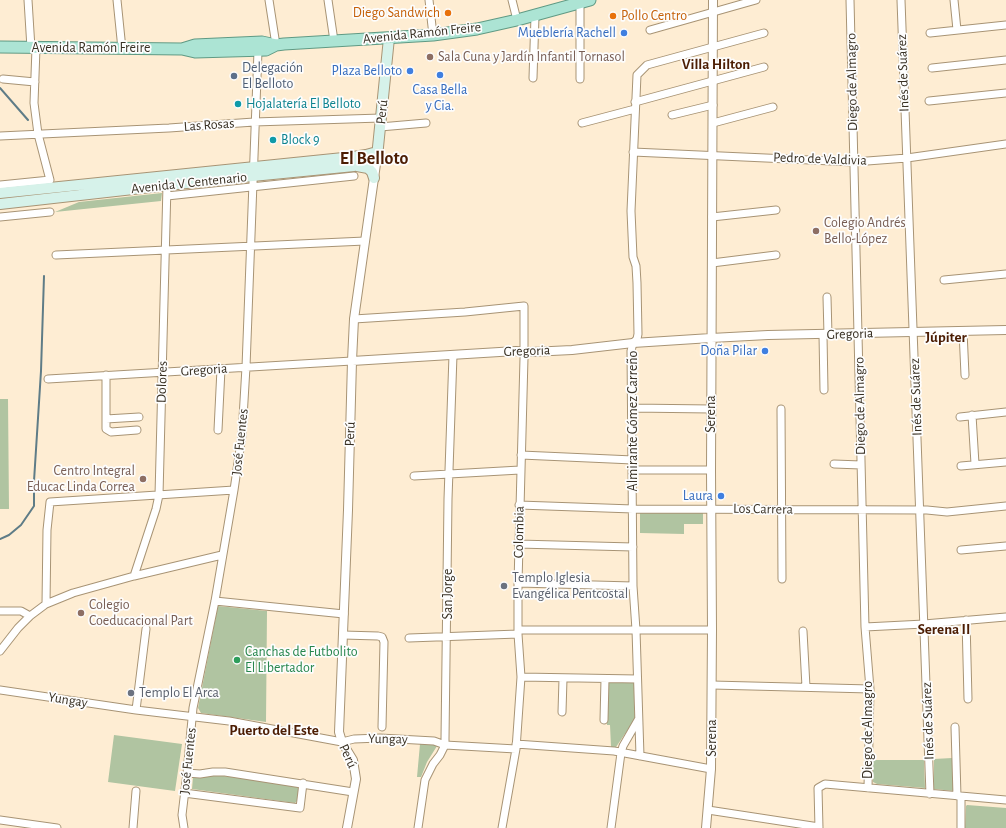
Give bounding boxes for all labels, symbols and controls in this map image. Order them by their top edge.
place label: Diego Sandwich [353,5,440,21]
marker: Diego Sandwich [443,8,453,18]
place label: Pollo Centro [621,8,687,24]
marker: Pollo Centro [608,11,618,21]
street label: Avenida Ramón Freire [362,18,482,48]
place label: Mueblería Rachell [518,25,616,41]
marker: Mueblería Rachell [619,28,629,38]
street label: Diego de Almagro [843,33,861,131]
street label: Inés de Suárez [893,34,913,112]
street label: Avenida Ramón Freire [32,40,150,56]
place label: Sala Cuna y Jardín Infantil Tornasol [438,49,625,65]
marker: Sala Cuna y Jardín Infantil Tornasol [425,52,435,62]
district label: Villa Hilton [682,55,750,73]
place label: Delegación El Belloto [242,60,303,92]
place label: Plaza Belloto [331,63,402,79]
marker: Plaza Belloto [405,66,415,76]
marker: Casa Bella y Cia. [435,70,445,80]
marker: Delegación El Belloto [229,71,239,81]
place label: Casa Bella y Cia. [413,82,467,114]
place label: Hojalatería El Belloto [246,96,361,112]
marker: Hojalatería El Belloto [233,99,243,109]
street label: Perú [372,99,392,125]
street label: Las Rosas [183,115,235,135]
place label: Block 9 [281,132,320,148]
marker: Block 9 [268,135,278,145]
district label: El Belloto [340,148,408,170]
street label: Pedro de Valdivia [773,149,867,169]
street label: Avenida V Centenario [130,169,248,197]
place label: Colegio Andrés Bello-López [824,215,906,248]
marker: Colegio Andrés Bello-López [811,226,821,236]
street label: Gregoria [826,325,874,343]
district label: Júpiter [925,328,967,346]
street label: Gregoria [503,342,551,360]
place label: Doña Pilar [700,343,757,359]
marker: Doña Pilar [760,346,770,356]
street label: Almirante Gómez Carreño [625,351,641,491]
street label: Diego de Almagro [851,357,869,455]
street label: Inés de Suárez [906,358,926,436]
street label: Gregoria [180,360,228,380]
street label: Dolores [153,361,171,403]
street label: Serena [703,395,719,433]
street label: José Fuentes [228,408,252,476]
street label: Perú [341,421,359,447]
place label: Centro Integral Educac Linda Correa [27,463,135,496]
marker: Centro Integral Educac Linda Correa [138,474,148,484]
place label: Laura [683,488,713,504]
marker: Laura [716,491,726,501]
street label: Los Carrera [733,500,793,518]
street label: Colombia [510,506,528,558]
street label: San Jorge [440,569,456,619]
place label: Templo Iglesia Evangélica Pentcostal [512,570,628,602]
marker: Templo Iglesia Evangélica Pentcostal [499,581,509,591]
place label: Colegio Coeducacional Part [89,597,193,630]
marker: Colegio Coeducacional Part [76,608,86,618]
district label: Serena II [918,620,970,638]
place label: Canchas de Futbolito El Libertador [245,644,358,676]
marker: Canchas de Futbolito El Libertador [232,655,242,665]
street label: Diego de Almagro [860,681,876,779]
street label: Inés de Suárez [918,682,938,760]
place label: Templo El Arca [139,685,219,701]
marker: Templo El Arca [126,688,136,698]
street label: Yungay [47,689,89,711]
street label: Serena [704,719,720,757]
district label: Puerto del Este [229,721,319,739]
street label: José Fuentes [176,727,200,795]
street label: Yungay [368,730,408,748]
street label: Perú [335,741,361,771]

